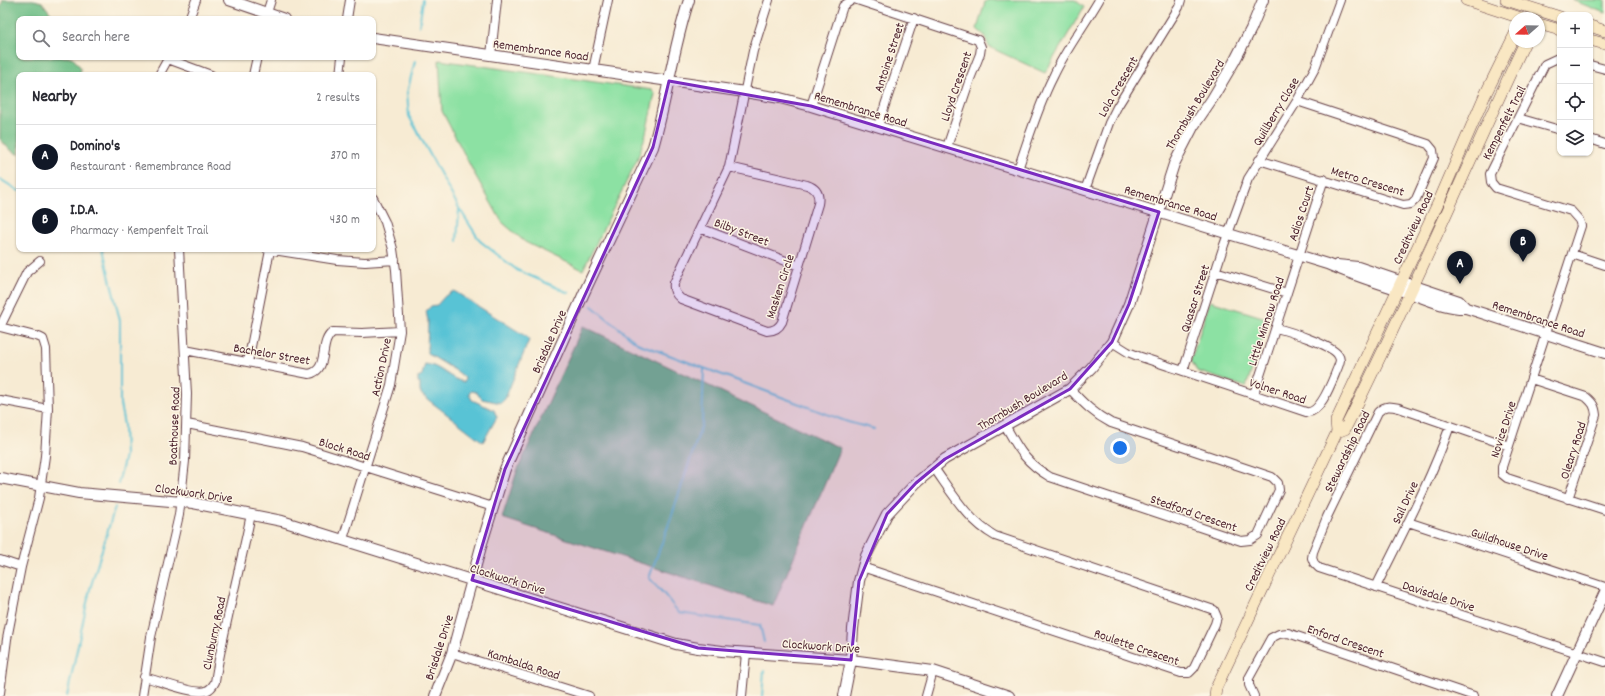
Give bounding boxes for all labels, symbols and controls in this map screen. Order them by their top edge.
north arrow [1509,12,1545,48]
map controls [1557,12,1593,156]
button: + [1557,12,1593,48]
search box [16,16,376,60]
street label: Antoine Street [870,20,911,95]
icon: search [30,27,52,49]
text: Search here [62,27,130,49]
street label: Remembrance Road [492,35,590,68]
button: − [1557,48,1593,84]
street label: Lloyd Crescent [937,49,978,124]
street label: Lola Crescent [1094,53,1144,121]
street label: Thornbush Boulevard [1162,57,1231,154]
street label: Quillberry Close [1249,74,1305,150]
street label: Kempenfelt Trail [1478,83,1532,164]
button: locate [1557,84,1593,120]
text: Nearby [32,86,76,110]
street label: Remembrance Road [811,87,909,134]
text: 2 results [316,89,360,108]
button: layers [1557,120,1593,156]
text: Domino's [70,136,120,158]
text: A [41,147,49,166]
text: 370 m [330,147,360,166]
text: Restaurant · Remembrance Road [70,158,231,177]
street label: Metro Crescent [1328,162,1407,203]
street label: Remembrance Road [1121,181,1219,228]
street label: Adios Court [1284,183,1320,244]
street label: Creditview Road [1389,188,1440,268]
text: I.D.A. [70,200,98,222]
text: B [42,211,48,230]
text: 430 m [330,211,360,230]
street label: Bilby Street [711,214,771,253]
text: Pharmacy · Kempenfelt Trail [70,222,208,241]
pin: B [1510,229,1536,262]
pin: A [1447,251,1473,284]
street label: Masken Circle [762,252,801,322]
street label: Quasar Street [1176,262,1216,335]
street label: Little Minnow Road [1244,275,1291,369]
street label: Remembrance Road [1489,296,1587,344]
street label: Brisdale Drive [528,307,573,377]
street label: Action Drive [367,336,398,399]
street label: Bachelor Street [232,339,312,372]
street label: Thornbush Boulevard [975,368,1072,437]
street label: Volner Road [1246,374,1308,411]
street label: Boathouse Road [165,386,186,466]
street label: Novice Drive [1486,399,1523,461]
street label: Stewardship Road [1320,408,1376,496]
street label: Oleary Road [1556,419,1593,482]
street label: Block Road [316,434,372,467]
your location [1110,438,1130,458]
street label: Sail Drive [1388,478,1425,528]
street label: Clockwork Drive [154,480,234,509]
street label: Stedford Crescent [1147,491,1239,538]
street label: Creditview Road [1240,515,1292,595]
street label: Guildhouse Drive [1468,524,1551,567]
street label: Clockwork Drive [467,560,548,601]
street label: Davisdale Drive [1400,577,1477,618]
street label: Clunburry Road [198,595,232,672]
street label: Brisdale Drive [421,612,460,683]
street label: Enford Crescent [1304,620,1386,664]
street label: Roulette Crescent [1091,625,1182,672]
street label: Clockwork Drive [781,635,861,660]
street label: Kambalda Road [484,645,562,686]

